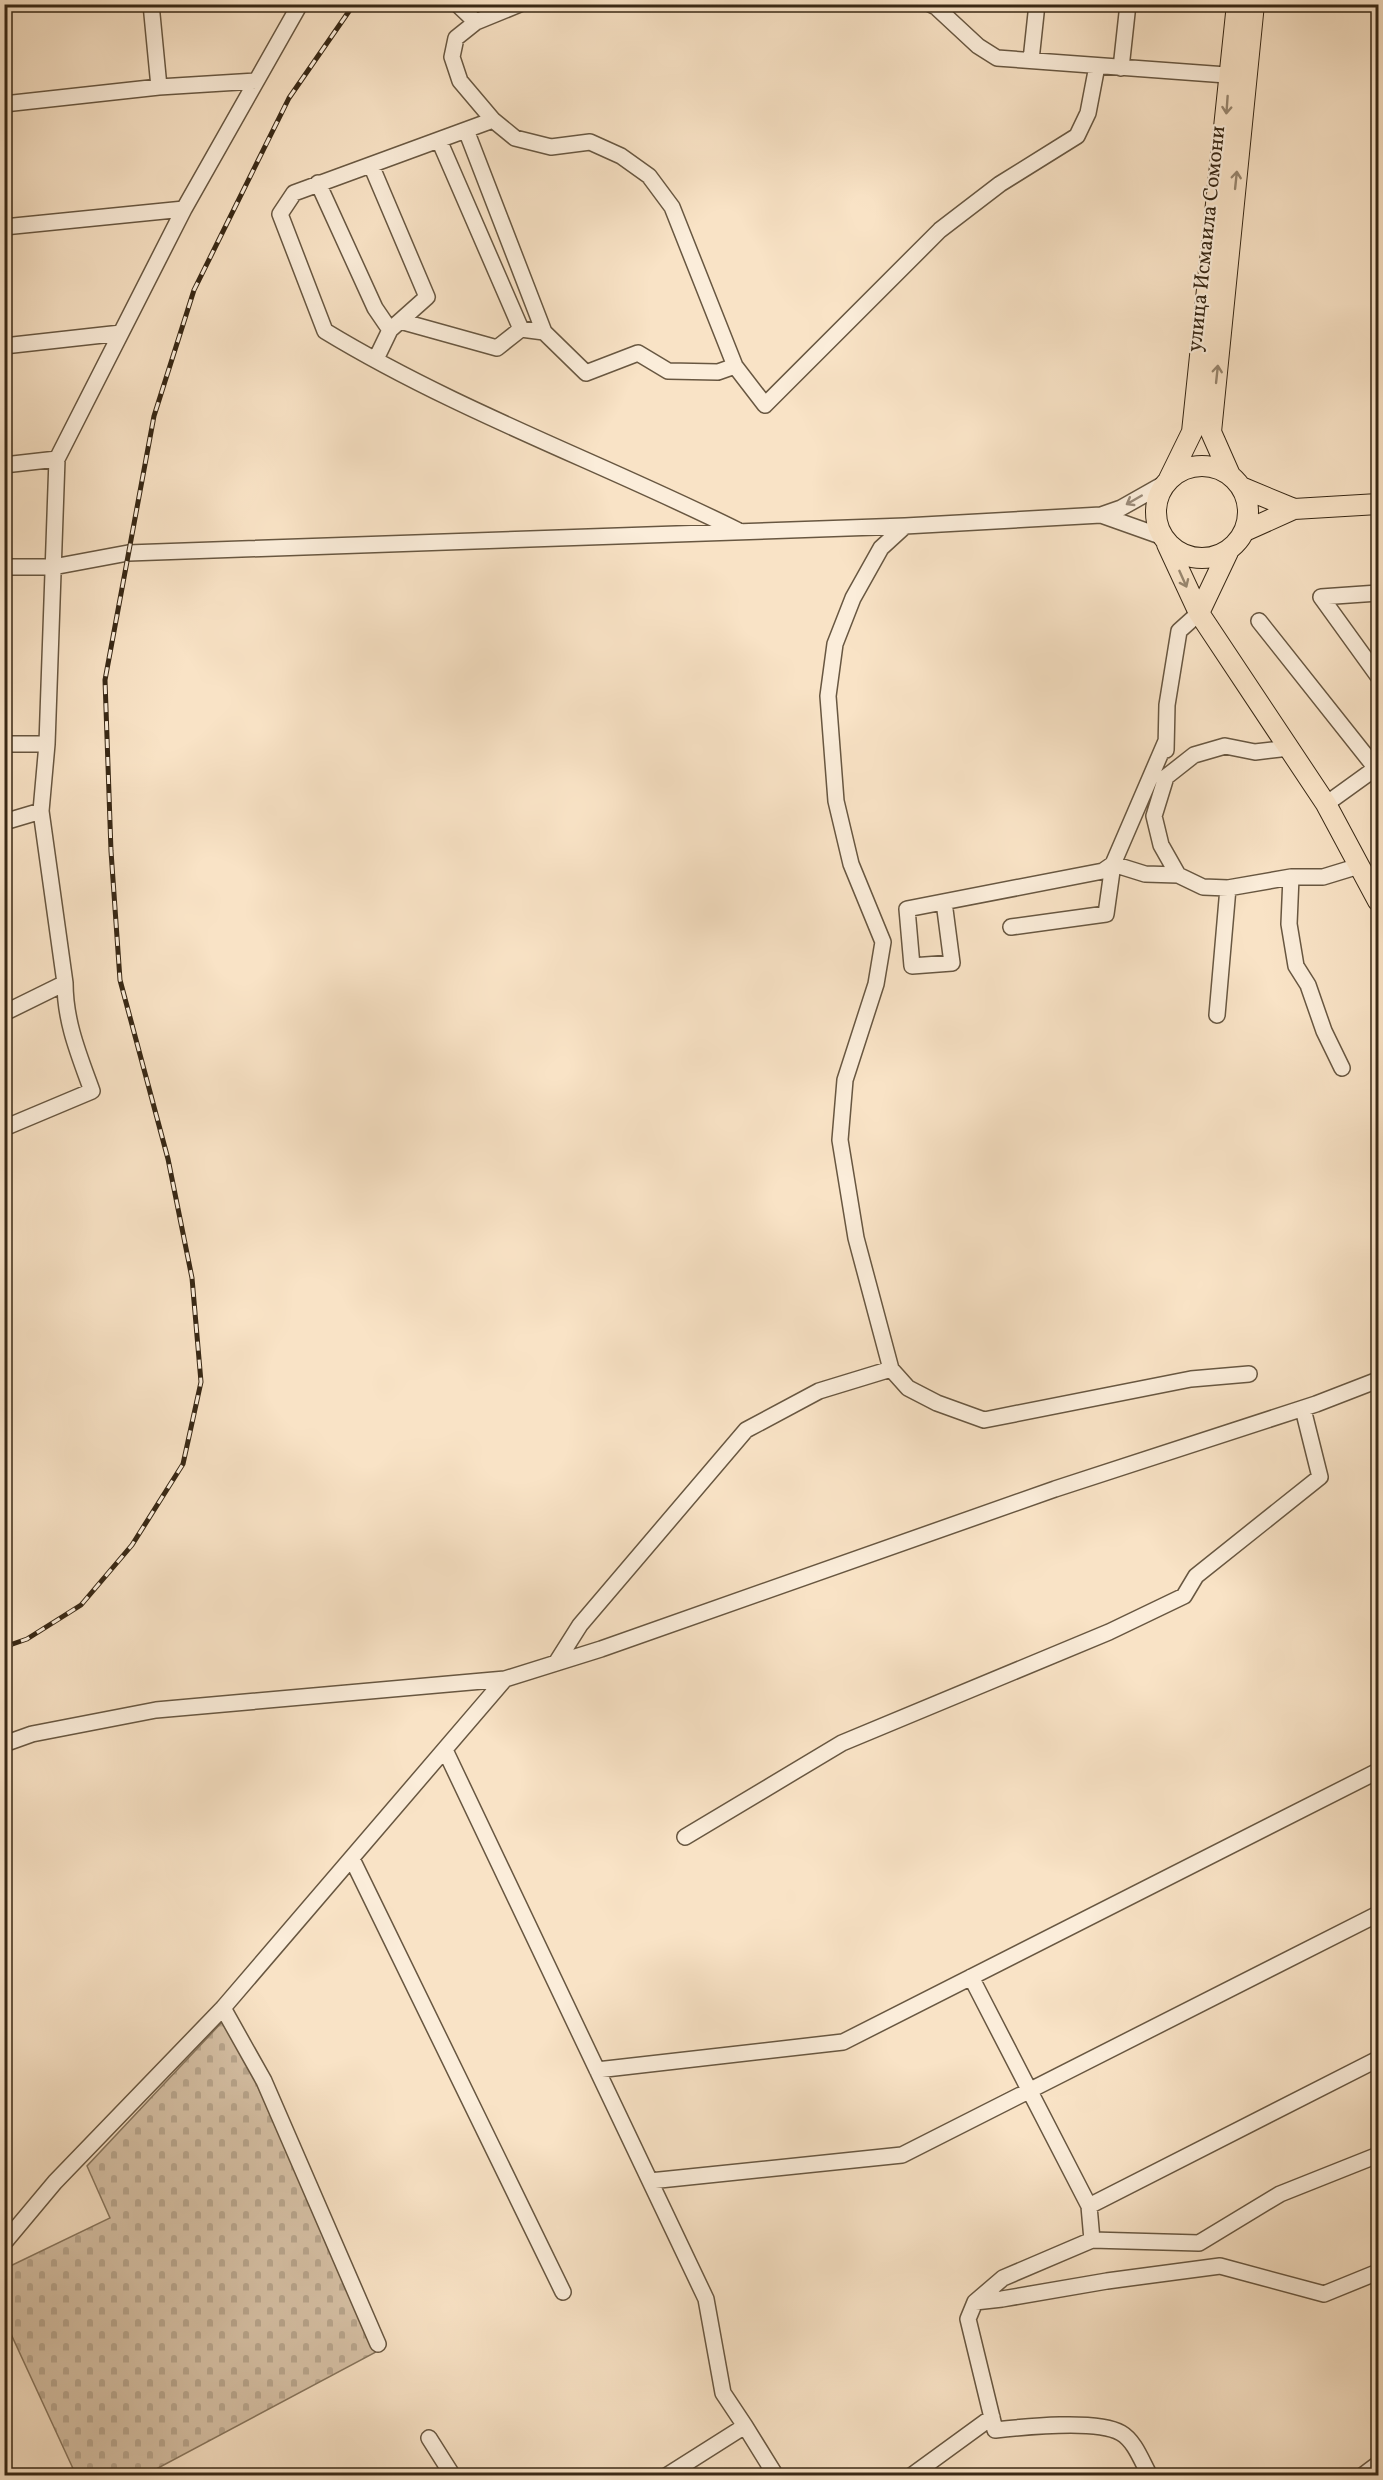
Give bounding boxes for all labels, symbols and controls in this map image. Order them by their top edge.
one-way arrow [1221,94,1232,114]
street label: улица Исмаила Сомони [1181,124,1233,354]
one-way arrow [1231,171,1242,191]
one-way arrow [1212,365,1223,385]
one-way arrow [1126,494,1143,506]
one-way arrow [1178,569,1189,587]

